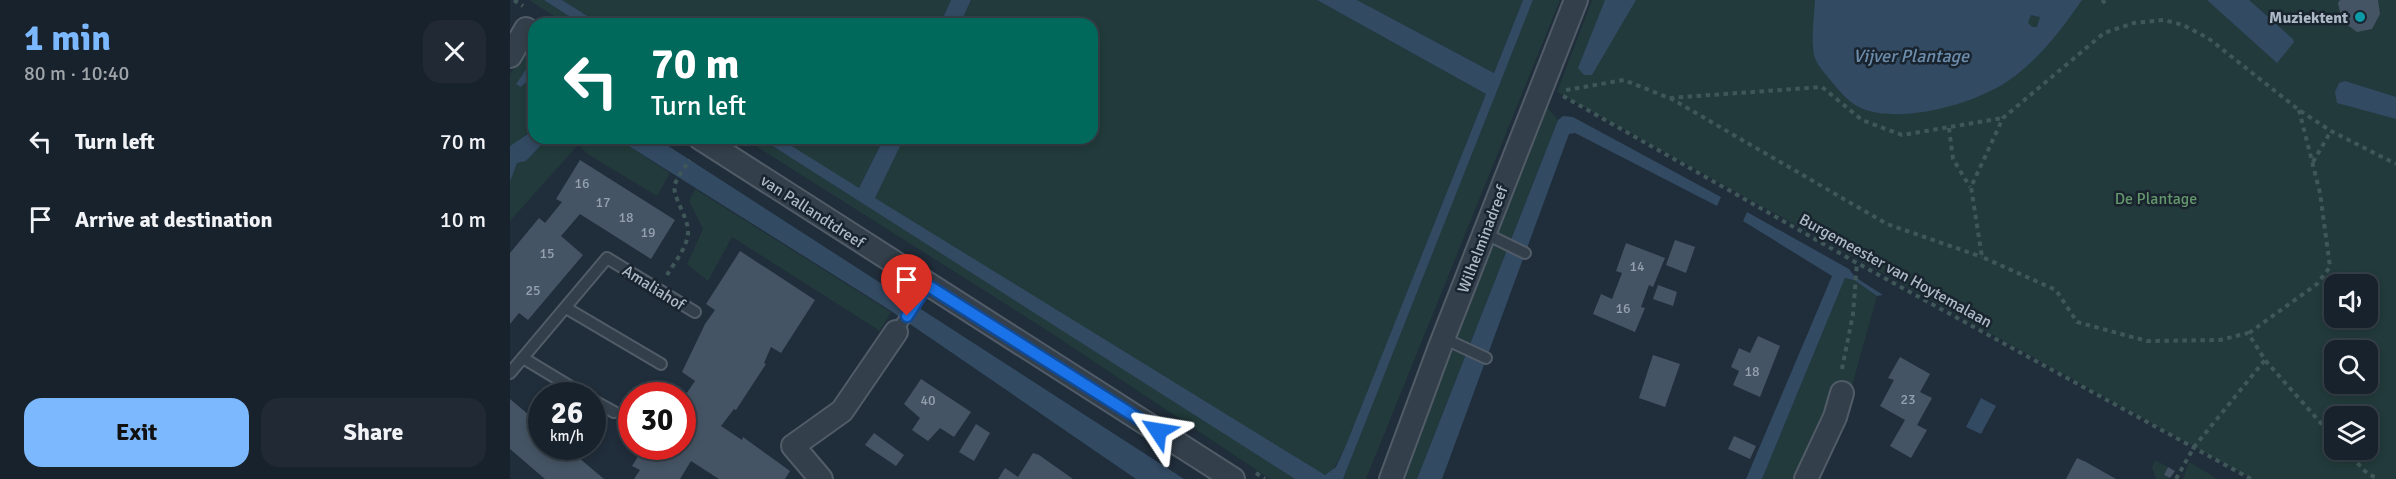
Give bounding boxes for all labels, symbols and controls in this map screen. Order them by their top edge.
place label: Muziektent [2269,8,2348,28]
marker: Muziektent [2353,10,2367,24]
text: 1 min [24,16,111,61]
button: close [423,20,486,83]
text: 70 m [651,39,740,90]
icon: left [552,42,630,120]
water label: Vijver Plantage [1853,45,1970,67]
text: 80 m · 10:40 [24,61,129,86]
text: Turn left [651,90,746,123]
icon: left [24,125,57,158]
text: Turn left [75,128,155,155]
text: 70 m [440,128,486,155]
street label: van Pallandtdreef [757,171,869,253]
house number: 16 [574,175,590,192]
street label: Wilhelminadreef [1453,182,1513,296]
park label: De Plantage [2115,189,2197,209]
house number: 17 [595,194,611,211]
icon: arrive [24,203,57,236]
text: Arrive at destination [75,206,272,233]
text: 10 m [440,206,486,233]
house number: 18 [618,209,634,226]
street label: Burgemeester van Hoytemalaan [1796,209,1995,332]
house number: 19 [640,224,656,241]
house number: 15 [539,245,555,262]
pin [881,254,932,316]
house number: 14 [1629,258,1645,275]
street label: Amaliahof [618,261,689,315]
icon: arrive [890,263,923,296]
map controls [2324,274,2378,460]
button: sound [2324,274,2378,328]
house number: 25 [525,282,541,299]
house number: 16 [1615,300,1631,317]
button: search [2324,340,2378,394]
house number: 18 [1744,363,1760,380]
speed limit sign: 30 [618,382,696,460]
house number: 23 [1900,391,1916,408]
house number: 40 [920,392,936,409]
text: 26 [551,395,583,432]
button: Exit [24,398,249,467]
button: Share [261,398,486,467]
position arrow [1126,399,1190,463]
button: layers [2324,406,2378,460]
text: km/h [550,427,584,445]

